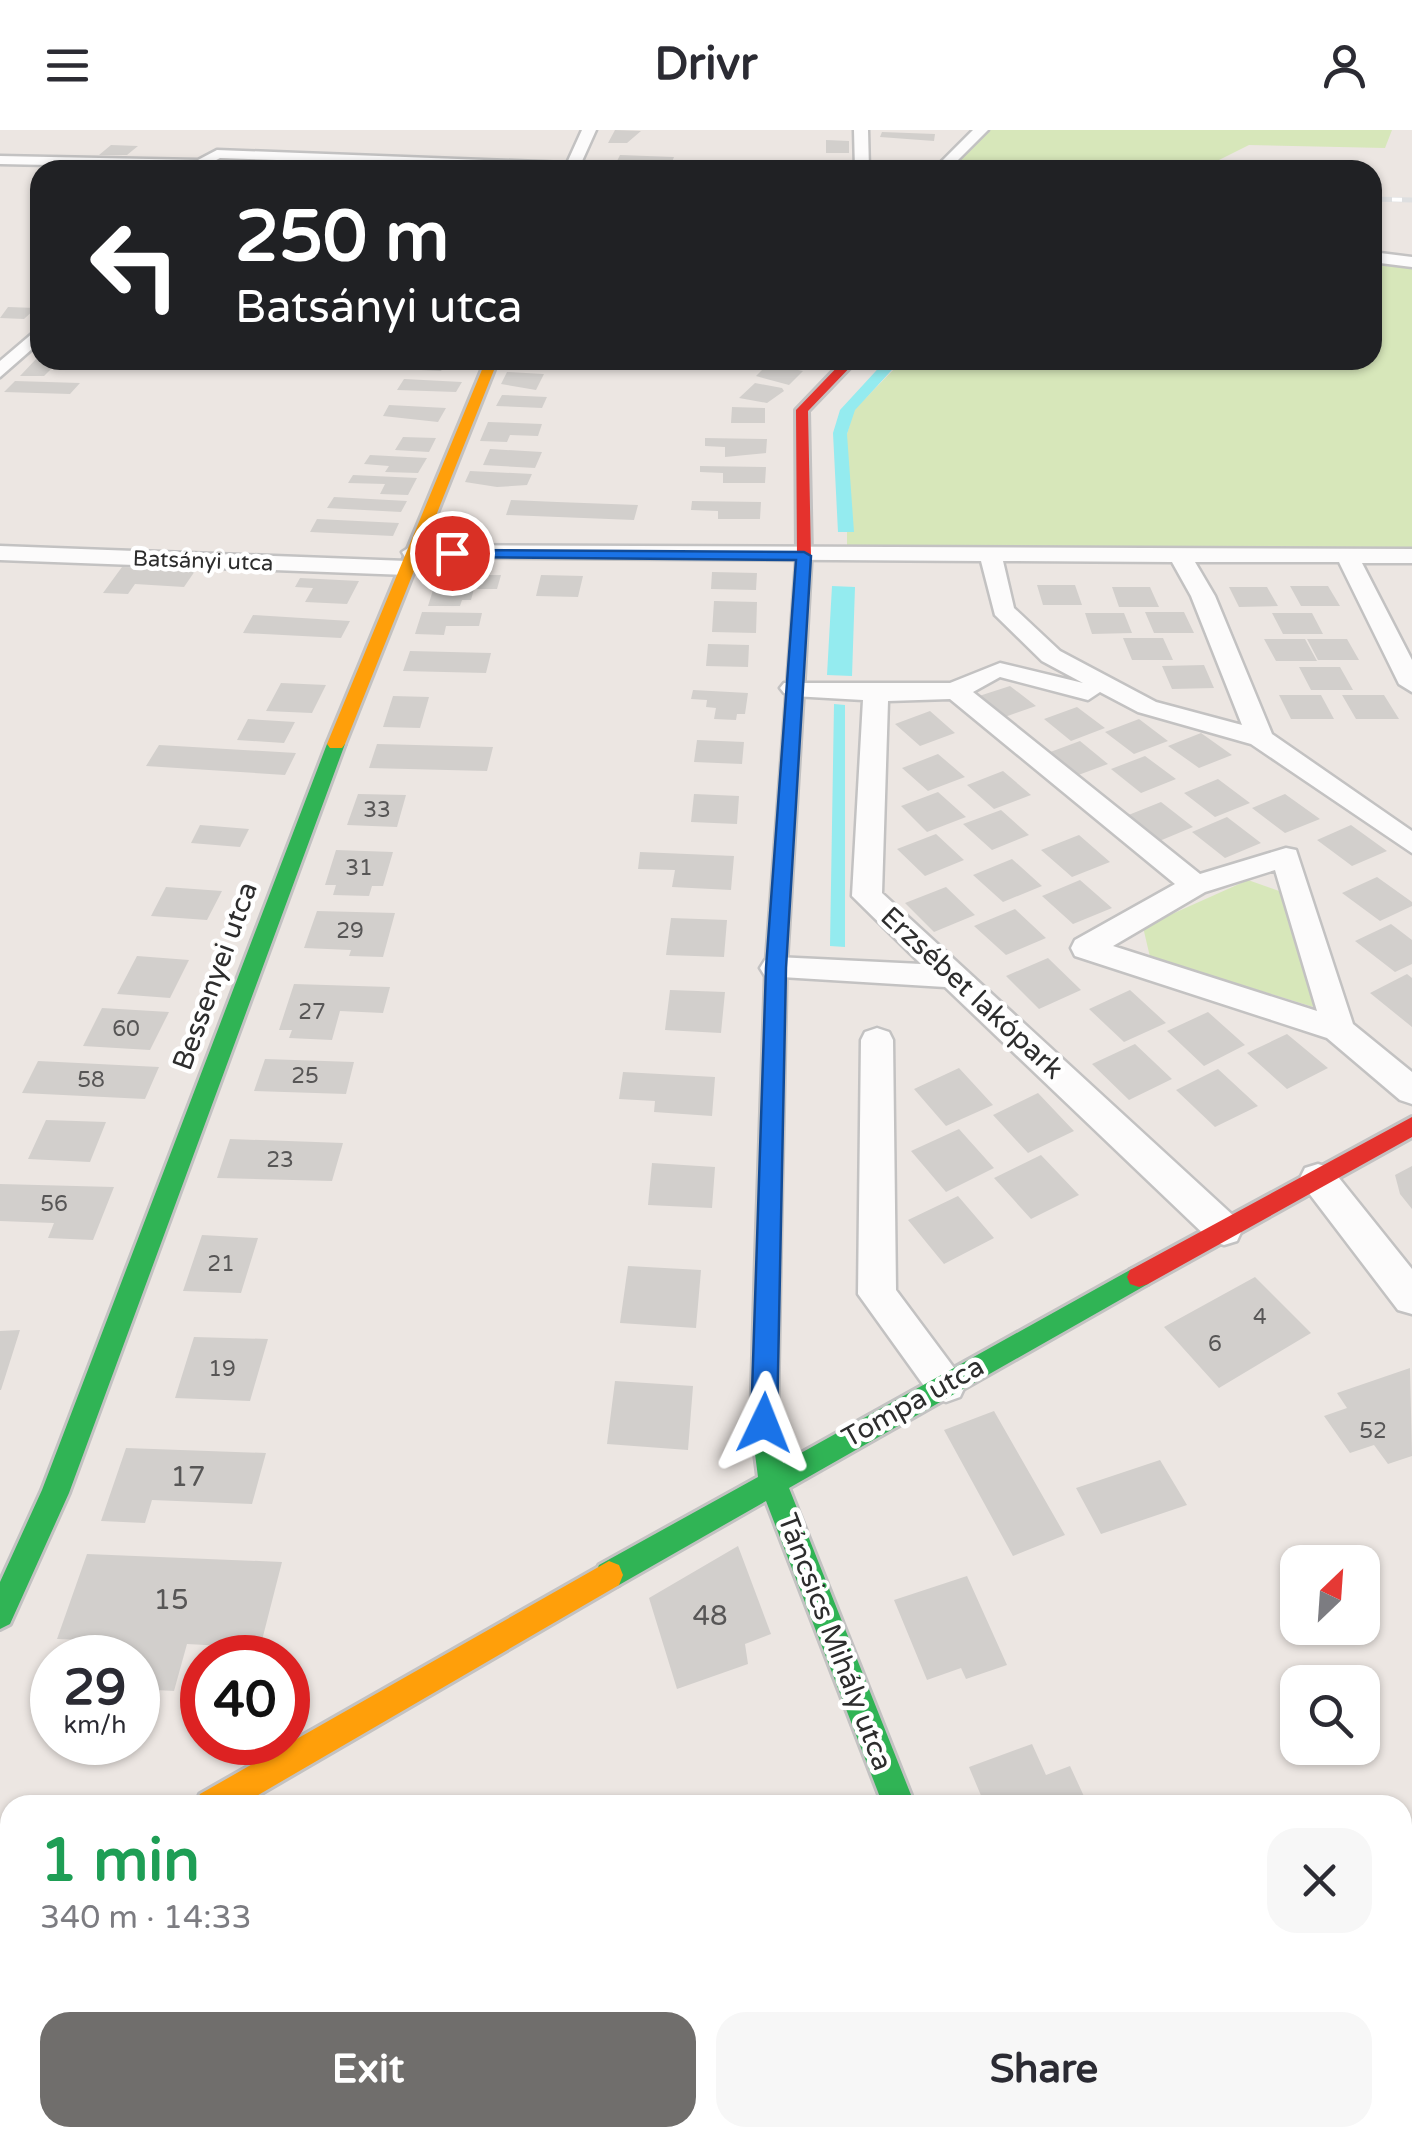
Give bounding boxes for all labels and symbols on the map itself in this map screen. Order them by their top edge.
pin [410,511,495,596]
street label: Batsányi utca [132,546,274,576]
house number: 33 [363,797,391,823]
house number: 31 [345,855,373,881]
street label: Bessenyei utca [165,877,265,1075]
street label: Erzsébet lakópark [874,900,1070,1086]
house number: 29 [336,918,364,944]
house number: 27 [298,999,326,1025]
house number: 60 [112,1016,140,1042]
house number: 25 [291,1063,319,1089]
house number: 58 [77,1067,105,1093]
house number: 23 [266,1147,294,1173]
house number: 56 [40,1191,68,1217]
house number: 21 [207,1251,235,1277]
house number: 4 [1253,1304,1267,1330]
house number: 6 [1208,1331,1222,1357]
street label: Tompa utca [836,1349,990,1455]
house number: 19 [208,1356,236,1382]
position arrow [712,1371,816,1475]
house number: 52 [1359,1418,1387,1444]
house number: 17 [170,1460,206,1494]
street label: Táncsics Mihály utca [770,1509,900,1775]
north arrow [1280,1545,1380,1645]
house number: 15 [153,1583,189,1617]
house number: 48 [692,1599,728,1633]
speed limit sign: 40 [180,1635,310,1765]

